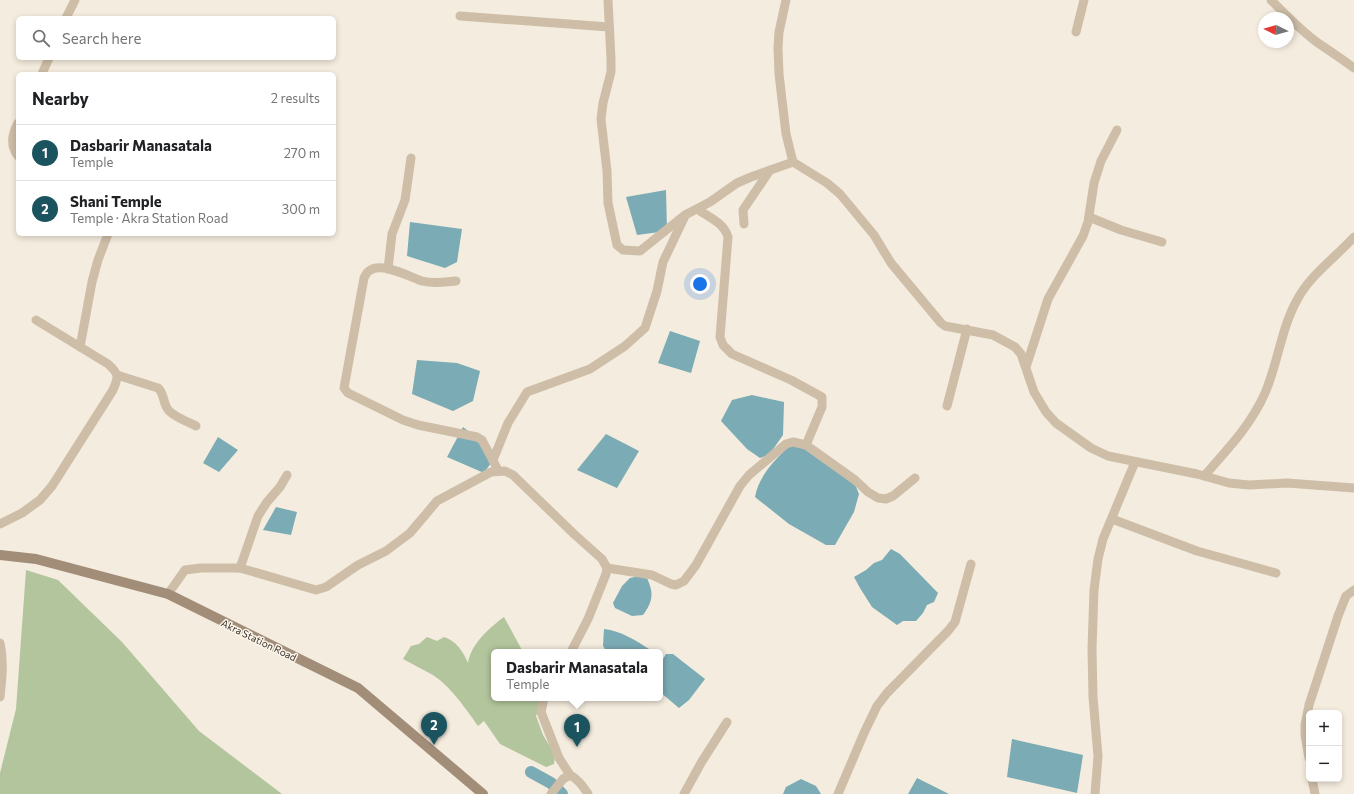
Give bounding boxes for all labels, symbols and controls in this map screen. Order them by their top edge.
north arrow [1258,12,1294,48]
search box [16,16,336,60]
icon: search [30,27,52,49]
text: Search here [62,29,141,47]
text: Nearby [32,88,89,109]
text: 2 results [271,90,320,106]
text: Dasbarir Manasatala [70,136,212,154]
text: 1 [42,145,48,161]
text: 270 m [284,145,320,161]
text: Temple [70,154,113,170]
text: Shani Temple [70,192,162,210]
text: 2 [41,201,49,217]
text: 300 m [282,201,320,217]
text: Temple · Akra Station Road [70,210,228,226]
your location [690,274,710,294]
street label: Akra Station Road [219,617,299,663]
popup [491,649,663,701]
text: Dasbarir Manasatala [506,658,648,676]
text: Temple [506,676,549,692]
map controls [1306,710,1342,782]
button: + [1306,710,1342,746]
pin: 2 [421,712,447,745]
pin: 1 [564,714,590,747]
button: − [1306,746,1342,782]

